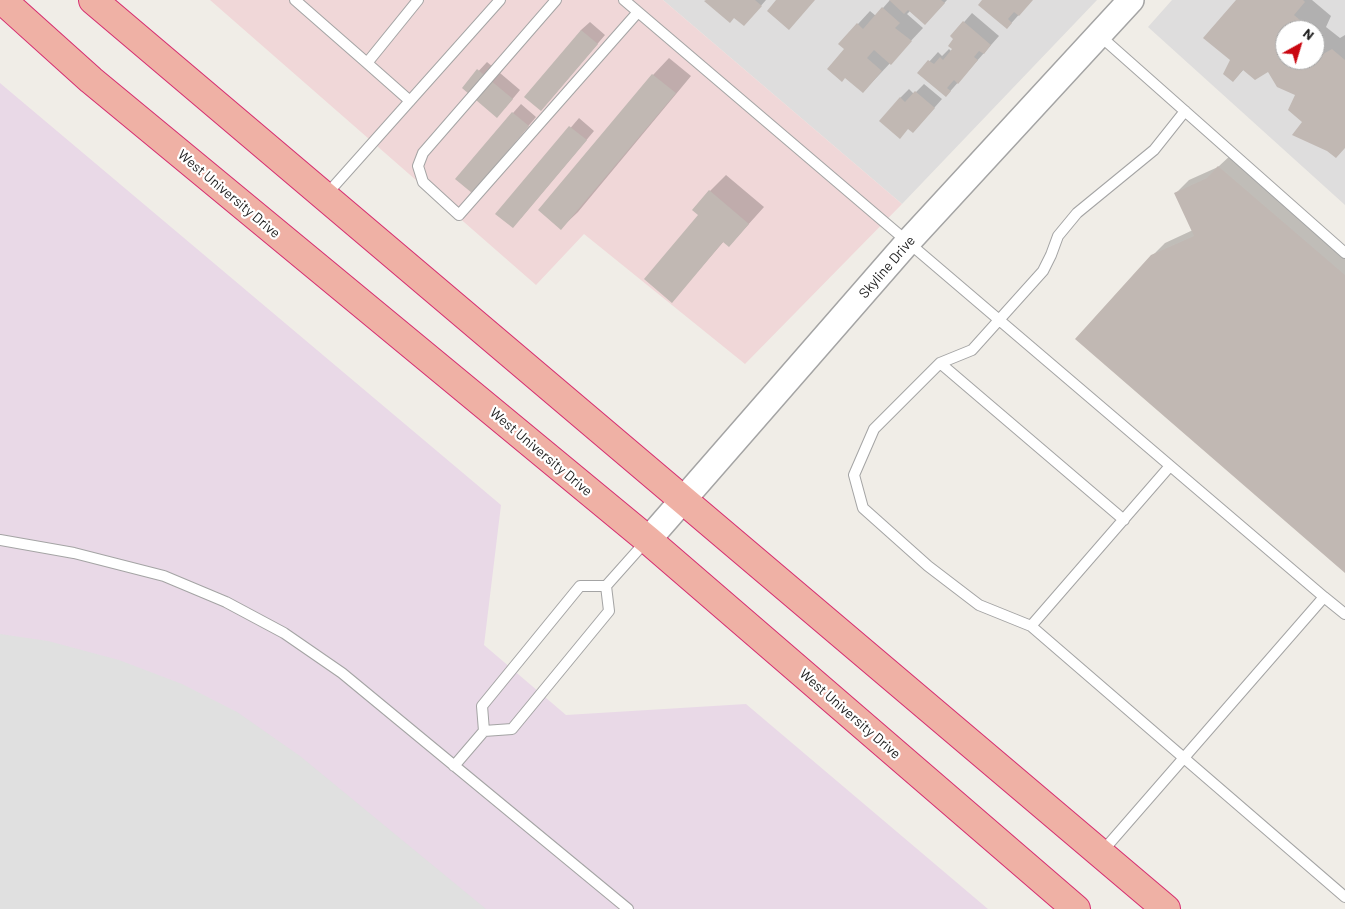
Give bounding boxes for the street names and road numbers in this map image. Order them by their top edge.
street label: West University Drive [174,146,284,242]
street label: Skyline Drive [855,232,919,302]
street label: West University Drive [486,404,596,500]
street label: West University Drive [796,666,904,762]

